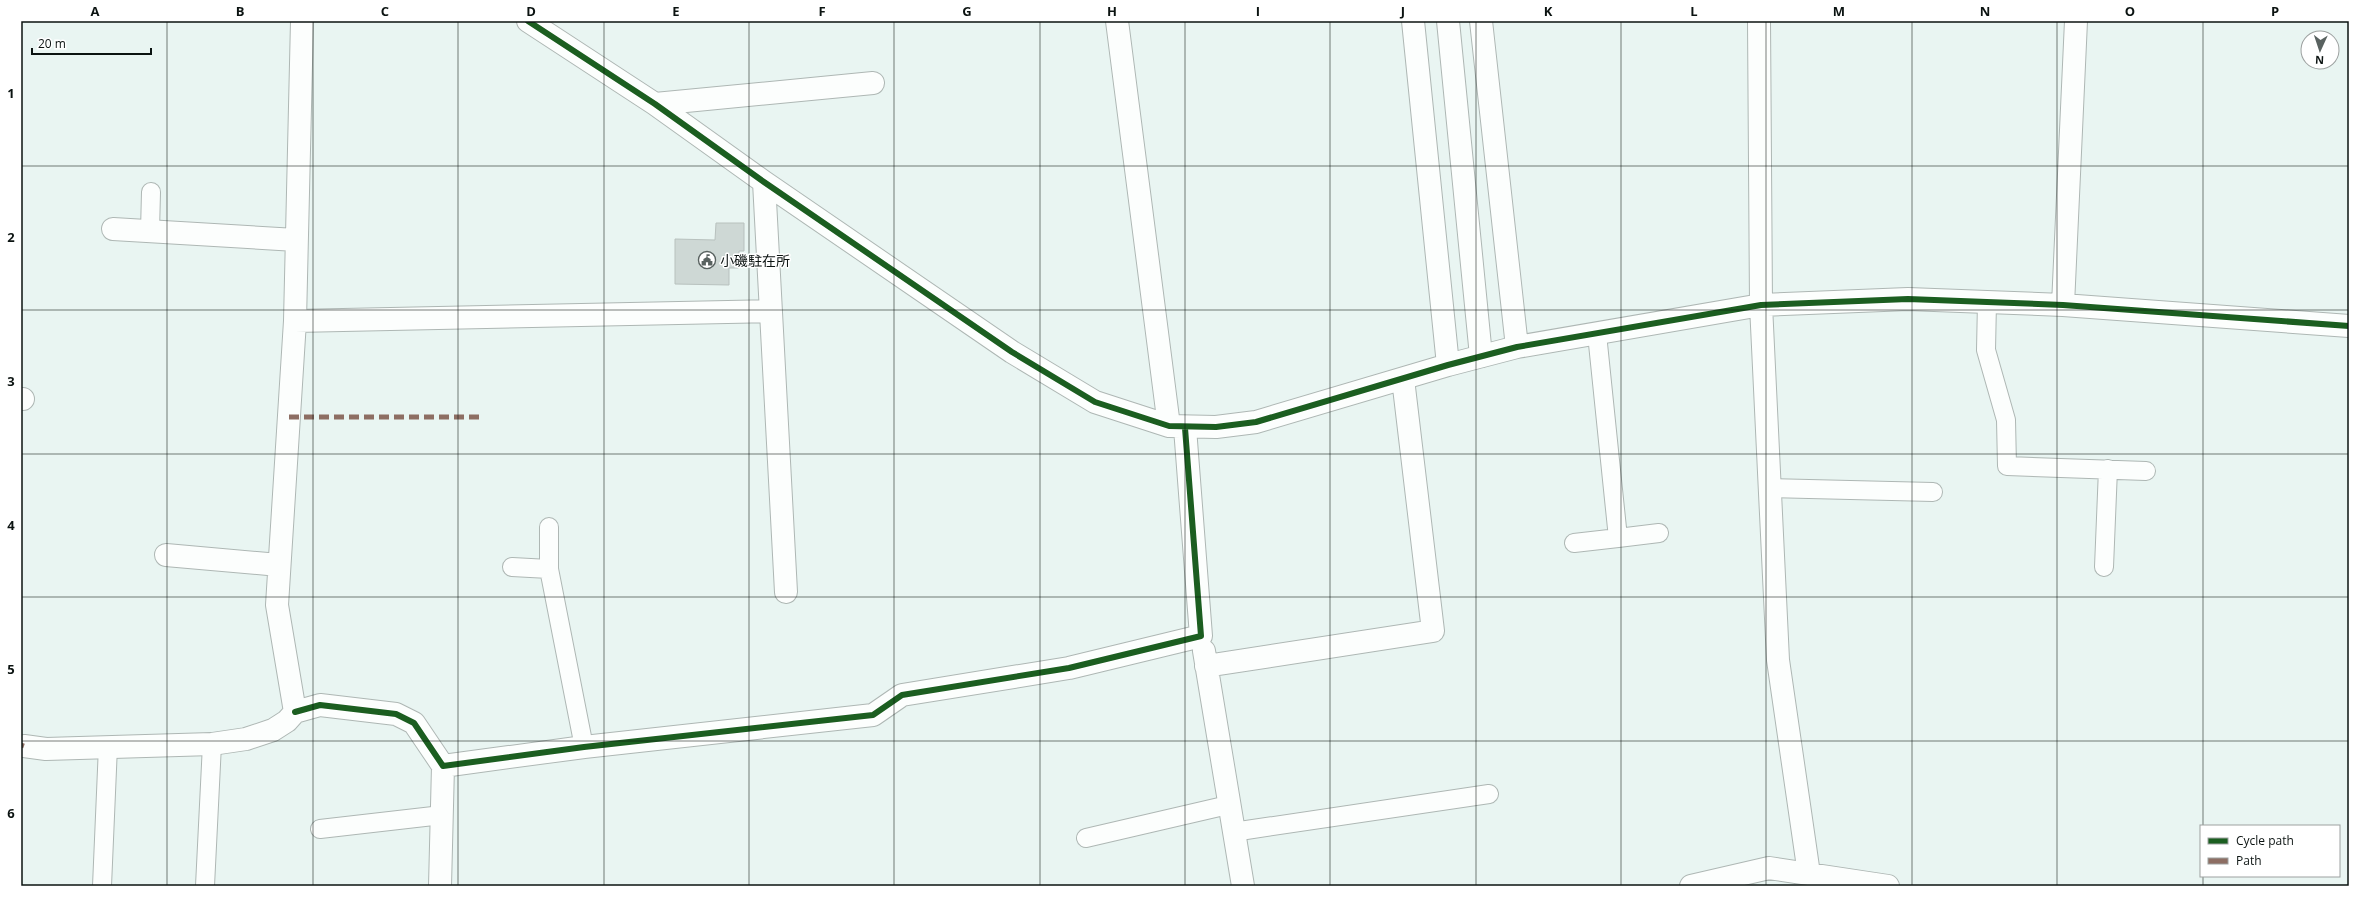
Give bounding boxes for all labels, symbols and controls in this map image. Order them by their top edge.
text: A [91,2,100,20]
text: B [236,2,245,20]
text: C [381,2,389,20]
text: D [526,2,536,20]
text: E [672,2,680,20]
text: F [818,2,826,20]
text: G [962,2,972,20]
text: H [1107,2,1117,20]
text: I [1256,2,1260,20]
text: J [1400,2,1405,20]
text: K [1544,2,1553,20]
text: L [1690,2,1698,20]
text: M [1833,2,1845,20]
text: N [1980,2,1990,20]
text: O [2125,2,2135,20]
text: P [2271,2,2279,20]
scale bar [32,30,151,56]
north arrow [2300,30,2340,70]
text: 20 m [38,35,66,52]
text: N [2315,53,2324,68]
text: 1 [7,84,15,102]
text: 2 [7,228,15,246]
public building icon: 小磯駐在所 [697,250,717,270]
place label: 小磯駐在所 [720,251,790,270]
text: 3 [7,372,15,390]
text: 4 [7,516,15,534]
text: 5 [7,660,15,678]
text: 6 [7,804,15,822]
legend [2200,825,2340,877]
text: Cycle path [2236,832,2294,849]
text: Path [2236,852,2262,869]

